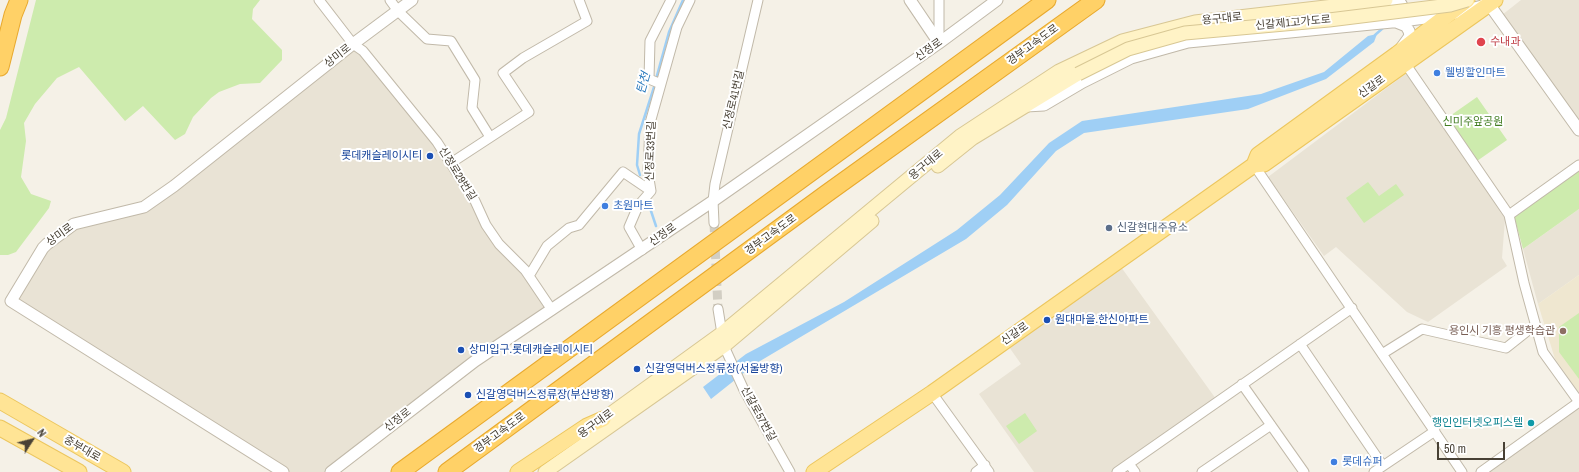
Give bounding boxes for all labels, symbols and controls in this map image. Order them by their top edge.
street label: 용구대로 [1201,10,1243,28]
street label: 신갈제1고가도로 [1255,13,1331,33]
street label: 경부고속도로 [1005,22,1061,68]
place label: 수내과 [1490,35,1520,49]
street label: 신정로 [913,36,945,64]
marker: 수내과 [1475,36,1487,48]
street label: 상미로 [322,41,354,71]
place label: 웰빙할인마트 [1445,66,1506,80]
marker: 웰빙할인마트 [1432,68,1442,78]
street label: 신정로41번길 [721,69,747,131]
water label: 탄천 [634,70,654,96]
street label: 신갈로 [1356,73,1388,101]
park label: 신미주앞공원 [1443,115,1503,129]
street label: 신정로33번길 [643,120,659,182]
street label: 신정로29번길 [435,145,479,203]
street label: 용구대로 [906,147,946,183]
place label: 롯데캐슬레이시티 [341,149,422,163]
marker: 롯데캐슬레이시티 [425,151,435,161]
place label: 초원마트 [613,199,653,213]
marker: 초원마트 [600,201,610,211]
street label: 경부고속도로 [743,212,799,258]
street label: 상미로 [44,221,76,249]
street label: 신정로 [647,221,679,249]
place label: 신갈현대주유소 [1117,221,1188,235]
marker: 신갈현대주유소 [1104,223,1114,233]
place label: 원대마을.한신아파트 [1055,313,1149,327]
marker: 원대마을.한신아파트 [1042,315,1052,325]
street label: 신갈로 [999,320,1031,348]
place label: 용인시 기흥 평생학습관 [1449,324,1555,338]
marker: 용인시 기흥 평생학습관 [1558,326,1568,336]
place label: 상미입구.롯데캐슬레이시티 [469,343,593,357]
marker: 상미입구.롯데캐슬레이시티 [456,345,466,355]
place label: 신갈영덕버스정류장(서울방향) [645,362,783,376]
marker: 신갈영덕버스정류장(서울방향) [632,364,642,374]
street label: 신갈로57번길 [738,384,778,444]
place label: 신갈영덕버스정류장(부산방향) [476,388,614,402]
marker: 신갈영덕버스정류장(부산방향) [463,390,473,400]
street label: 신정로 [382,405,414,435]
street label: 용구대로 [576,407,616,441]
street label: 경부고속도로 [472,410,528,456]
place label: 행인인터넷오피스텔 [1432,416,1523,430]
marker: 행인인터넷오피스텔 [1526,418,1536,428]
north arrow [12,420,52,460]
text: N [34,426,49,440]
street label: 중부대로 [61,433,103,465]
scale bar [1439,434,1507,460]
text: 50 m [1444,441,1466,457]
place label: 롯데슈퍼 [1342,455,1382,469]
marker: 롯데슈퍼 [1329,457,1339,467]

